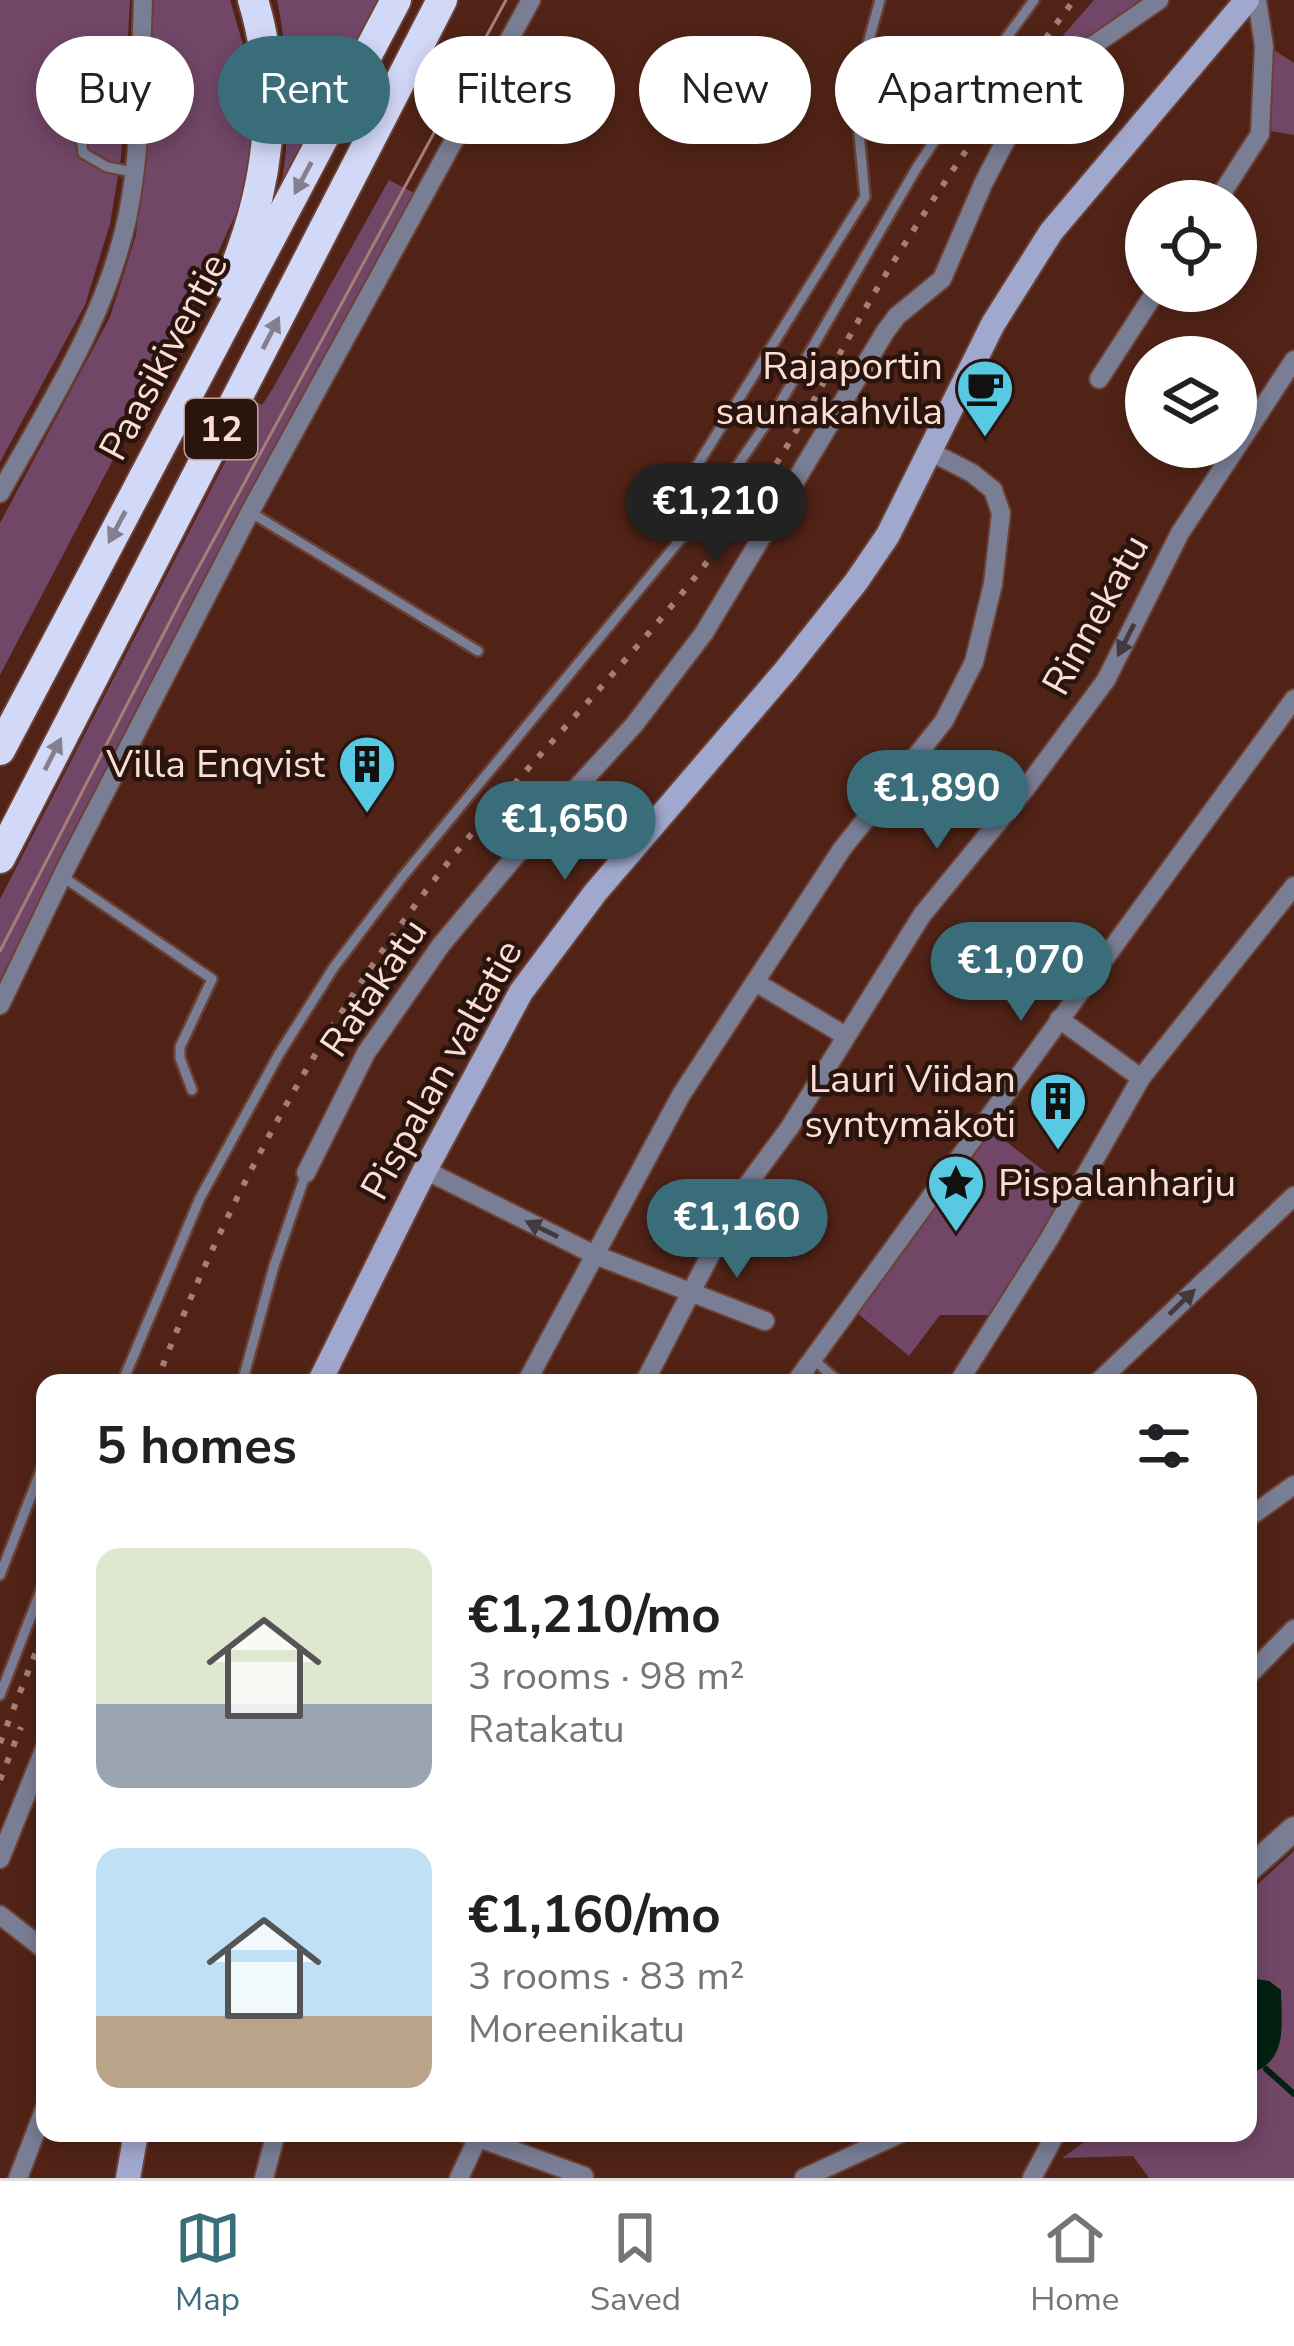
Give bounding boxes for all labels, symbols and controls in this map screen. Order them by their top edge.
chip: Buy [36,36,194,144]
chip: Rent [218,36,390,144]
chip: Filters [414,36,615,144]
chip: New [639,36,811,144]
chip: Apartment [835,36,1124,144]
one-way arrow [293,160,313,195]
map controls [1125,180,1257,468]
button: locate [1125,180,1257,312]
street label: Paasikiventie [87,244,241,470]
one-way arrow [260,316,281,350]
button: layers [1125,336,1257,468]
place label: Rajaportin saunakahvila [716,340,943,438]
cafe icon: Rajaportin saunakahvila [954,357,1016,439]
road number: 12 [185,399,257,459]
pin: €1,210 [618,463,814,565]
text: €1,210 [653,475,779,528]
one-way arrow [107,510,128,545]
street label: Rinnekatu [1030,525,1162,705]
one-way arrow [1117,622,1137,657]
building icon: Villa Enqvist [336,733,398,815]
one-way arrow [43,736,63,771]
place label: Villa Enqvist [105,738,325,791]
pin: €1,890 [839,750,1035,852]
text: €1,890 [874,762,1000,815]
pin: €1,650 [467,781,663,883]
text: €1,650 [502,793,628,846]
street label: Ratakatu [308,908,440,1068]
pin: €1,070 [923,922,1119,1024]
street label: Pispalan valtatie [349,930,535,1210]
text: €1,070 [958,934,1084,987]
place label: Lauri Viidan syntymäkoti [804,1053,1016,1151]
building icon: Lauri Viidan syntymäkoti [1027,1070,1089,1152]
place icon: Pispalanharju [925,1152,987,1234]
place label: Pispalanharju [998,1157,1236,1210]
pin: €1,160 [639,1179,835,1281]
text: €1,160 [674,1191,800,1244]
one-way arrow [525,1220,560,1240]
one-way arrow [1167,1289,1196,1317]
text: 5 homes [96,1411,297,1481]
icon: filters [1131,1413,1197,1479]
text: €1,210/mo [468,1580,721,1650]
icon: home [192,1596,336,1740]
text: 3 rooms · 98 m² [468,1650,745,1703]
text: Ratakatu [468,1703,625,1756]
text: €1,160/mo [468,1880,721,1950]
icon: home [192,1896,336,2040]
text: 3 rooms · 83 m² [468,1950,745,2003]
text: Moreenikatu [468,2003,685,2056]
tab: Map [175,2205,241,2322]
tab: Saved [590,2205,681,2322]
tab: Home [1030,2205,1119,2322]

